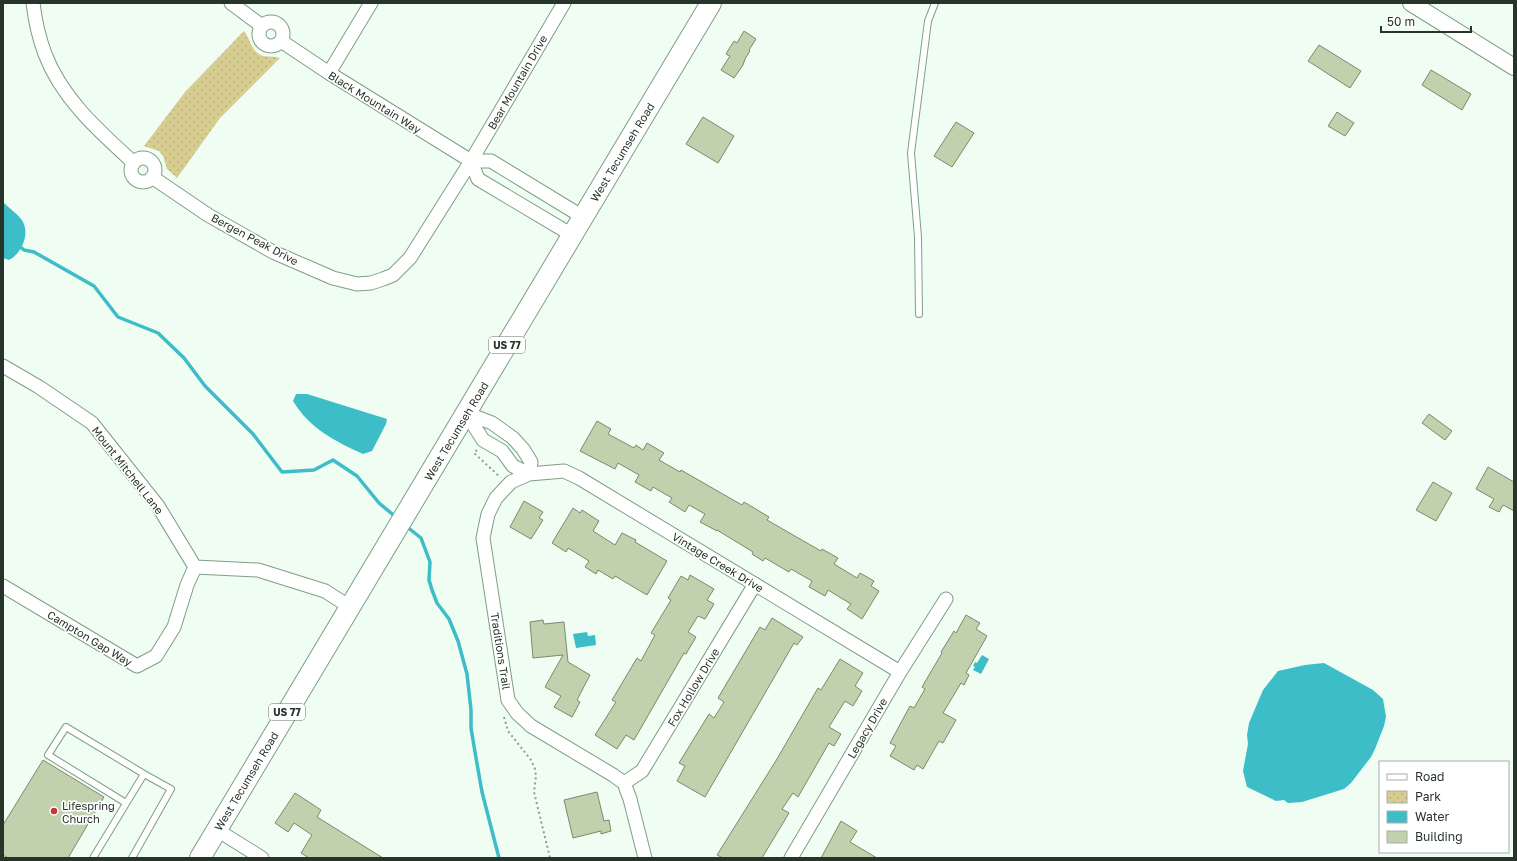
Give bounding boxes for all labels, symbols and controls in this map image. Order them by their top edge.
scale bar [1381,8,1471,34]
text: 50 m [1387,14,1415,29]
street label: Bear Mountain Drive [485,33,549,131]
street label: Black Mountain Way [326,68,424,136]
street label: West Tecumseh Road [587,100,657,204]
street label: Bergen Peak Drive [209,211,301,267]
road number: US 77 [489,337,525,353]
street label: West Tecumseh Road [421,379,491,483]
street label: Mount Mitchell Lane [90,423,166,517]
street label: Vintage Creek Drive [670,530,766,594]
street label: Campton Gap Way [45,608,135,668]
street label: Traditions Trail [488,611,514,691]
street label: Fox Hollow Drive [665,646,721,728]
street label: Legacy Drive [845,696,889,760]
road number: US 77 [269,704,305,720]
street label: West Tecumseh Road [211,729,281,833]
legend [1379,761,1509,853]
text: Road [1415,769,1444,784]
text: Park [1415,789,1441,804]
place label: Lifespring Church [62,799,115,825]
marker: Lifespring Church [49,806,59,816]
text: Water [1415,809,1449,824]
text: Building [1415,829,1463,844]

